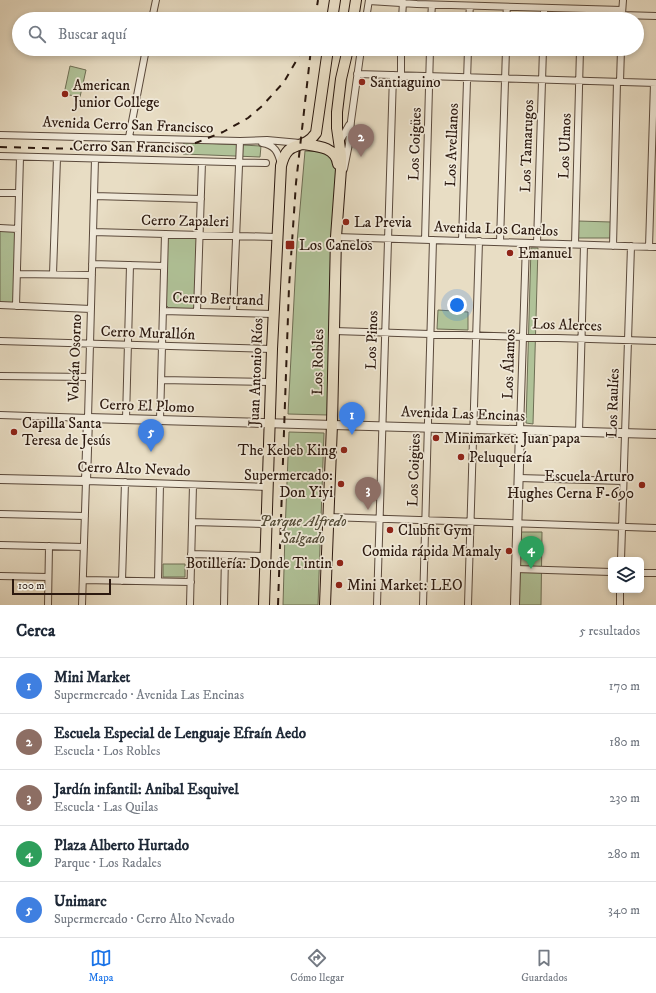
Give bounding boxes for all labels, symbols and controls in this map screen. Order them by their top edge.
search box [12,12,644,56]
icon: search [26,23,48,45]
text: Buscar aquí [58,25,126,44]
place label: Santiaguino [370,73,441,92]
place label: American Junior College [71,76,160,112]
marker: Santiaguino [357,77,367,87]
marker: American Junior College [60,89,70,99]
street label: Los Tamarugos [516,99,538,193]
street label: Los Avellanos [441,103,463,187]
street label: Los Coigües [404,107,426,181]
street label: Avenida Cerro San Francisco [42,113,214,137]
street label: Los Ulmos [554,113,576,179]
pin: 2 [348,124,374,157]
street label: Cerro San Francisco [73,136,193,158]
street label: Cerro Zapaleri [141,211,229,231]
place label: La Previa [354,213,412,232]
marker: La Previa [341,217,351,227]
street label: Avenida Los Canelos [434,217,558,241]
place label: Los Canelos [299,236,372,255]
marker: Los Canelos [284,239,296,251]
place label: Emanuel [518,244,572,263]
marker: Emanuel [505,248,515,258]
street label: Cerro Bertrand [172,288,264,310]
your location [447,295,467,315]
street label: Los Pinos [361,310,383,370]
street label: Volcán Osorno [64,314,86,403]
street label: Los Alerces [532,314,602,336]
street label: Juan Antonio Ríos [245,318,267,428]
street label: Cerro Murallón [100,322,196,344]
street label: Los Robles [308,329,328,395]
street label: Los Álamos [497,329,520,399]
street label: Los Raulíes [602,368,624,438]
street label: Cerro El Plomo [99,395,195,417]
pin: 1 [339,402,365,435]
street label: Avenida Las Encinas [401,402,525,426]
place label: Capilla Santa Teresa de Jesús [22,414,111,450]
pin: 5 [138,419,164,452]
marker: Capilla Santa Teresa de Jesús [9,427,19,437]
place label: Minimarket: Juan papa [444,429,581,448]
street label: Los Coigües [403,433,425,507]
marker: Minimarket: Juan papa [431,433,441,443]
place label: The Kebeb King [238,441,337,460]
marker: The Kebeb King [339,445,349,455]
place label: Peluquería [469,448,533,467]
marker: Peluquería [456,452,466,462]
street label: Cerro Alto Nevado [77,458,191,480]
place label: Supermercado: Don Yiyi [244,466,333,502]
place label: Escuela Arturo Hughes Cerna F-690 [507,467,634,503]
pin: 3 [355,477,381,510]
marker: Supermercado: Don Yiyi [336,479,346,489]
marker: Escuela Arturo Hughes Cerna F-690 [637,480,647,490]
park label: Parque Alfredo Salgado [259,512,347,548]
place label: Clubfit Gym [398,521,472,540]
marker: Clubfit Gym [385,525,395,535]
pin: 4 [518,536,544,569]
place label: Comida rápida Mamaly [362,542,502,561]
marker: Comida rápida Mamaly [504,546,514,556]
place label: Botillería: Donde Tintin [186,554,332,573]
map controls [608,557,644,593]
button: layers [608,557,644,593]
marker: Botillería: Donde Tintin [335,558,345,568]
place label: Mini Market: LEO [347,576,463,595]
scale bar [12,577,111,596]
text: 100 m [18,579,44,593]
marker: Mini Market: LEO [334,580,344,590]
text: Cerca [16,620,55,642]
text: 5 resultados [579,623,640,639]
text: Mini Market [54,668,130,687]
text: 1 [27,678,31,694]
text: 170 m [609,678,640,694]
text: Supermercado · Avenida Las Encinas [54,687,244,703]
text: Escuela Especial de Lenguaje Efraín Aedo [54,724,306,743]
text: 2 [26,734,32,750]
text: 180 m [609,734,640,750]
text: Escuela · Los Robles [54,743,160,759]
text: Jardín infantil: Anibal Esquivel [54,780,239,799]
text: 3 [27,790,31,806]
text: 230 m [609,790,640,806]
text: Escuela · Las Quilas [54,799,158,815]
text: Plaza Alberto Hurtado [54,836,189,855]
text: 4 [25,846,33,862]
text: 280 m [608,846,640,862]
text: Parque · Los Radales [54,855,161,871]
text: Unimarc [54,892,107,911]
text: 5 [26,902,32,918]
text: 340 m [608,902,640,918]
text: Supermercado · Cerro Alto Nevado [54,911,234,927]
tab: Mapa [88,947,113,985]
tab: Cómo llegar [290,947,344,985]
tab: Guardados [521,947,568,985]

